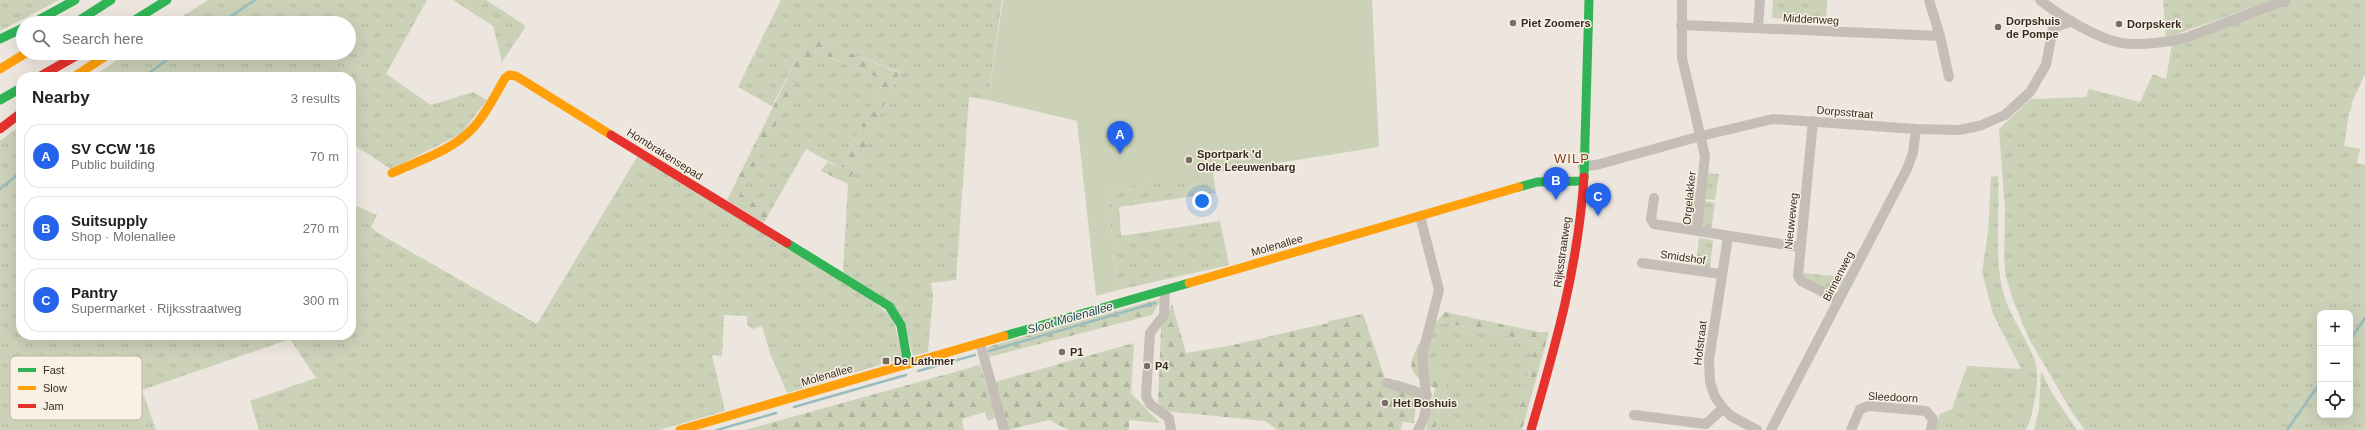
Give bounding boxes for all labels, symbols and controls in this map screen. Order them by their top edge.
street label: Middenweg [1783,12,1839,26]
place label: Dorpshuis de Pompe [2006,15,2060,40]
search box [16,16,356,60]
place label: Piet Zoomers [1521,17,1591,29]
marker: Piet Zoomers [1508,18,1518,28]
place label: Dorpskerk [2127,18,2182,30]
marker: Dorpskerk [2114,19,2124,29]
marker: Dorpshuis de Pompe [1993,22,2003,32]
icon: search [30,27,52,49]
text: Search here [62,30,144,47]
text: Nearby [32,88,90,107]
text: 3 results [291,91,340,106]
street label: Dorpsstraat [1816,104,1874,120]
pin: A [1107,121,1133,154]
street label: Hombrakensepad [625,126,705,182]
text: SV CCW '16 [71,140,155,157]
place label: Sportpark 'd Olde Leeuwenbarg [1197,148,1295,173]
text: A [41,149,51,164]
text: 70 m [310,149,339,164]
district label: WILP [1554,151,1590,166]
marker: Sportpark 'd Olde Leeuwenbarg [1184,155,1194,165]
text: Public building [71,157,155,172]
pin: B [1543,167,1569,200]
street label: Orgelakker [1680,170,1698,225]
pin: C [1585,183,1611,216]
your location [1192,191,1212,211]
street label: Nieuweweg [1782,192,1800,250]
text: Suitsupply [71,212,148,229]
street label: Rijksstraatweg [1551,216,1573,288]
text: B [41,221,51,236]
text: 270 m [303,221,339,236]
text: Shop · Molenallee [71,229,176,244]
street label: Molenallee [1250,232,1304,258]
street label: Smidshof [1659,248,1707,266]
street label: Binnenweg [1820,249,1856,303]
text: Pantry [71,284,118,301]
text: C [41,293,51,308]
text: 300 m [303,293,339,308]
water label: Sloot Molenallee [1025,299,1115,337]
text: Supermarket · Rijksstraatweg [71,301,242,316]
map controls [2317,310,2353,418]
button: + [2317,310,2353,346]
street label: Hofstraat [1691,320,1709,366]
place label: P1 [1070,346,1083,358]
button: − [2317,346,2353,382]
marker: P1 [1057,347,1067,357]
place label: De Lathmer [894,355,955,367]
legend [10,356,142,420]
marker: De Lathmer [881,356,891,366]
place label: P4 [1155,360,1169,372]
marker: P4 [1142,361,1152,371]
street label: Molenallee [800,362,854,388]
text: Fast [43,364,64,376]
text: Slow [43,382,67,394]
button: locate [2317,382,2353,418]
street label: Sleedoorn [1868,390,1918,404]
place label: Het Boshuis [1393,397,1457,409]
marker: Het Boshuis [1380,398,1390,408]
text: Jam [43,400,64,412]

